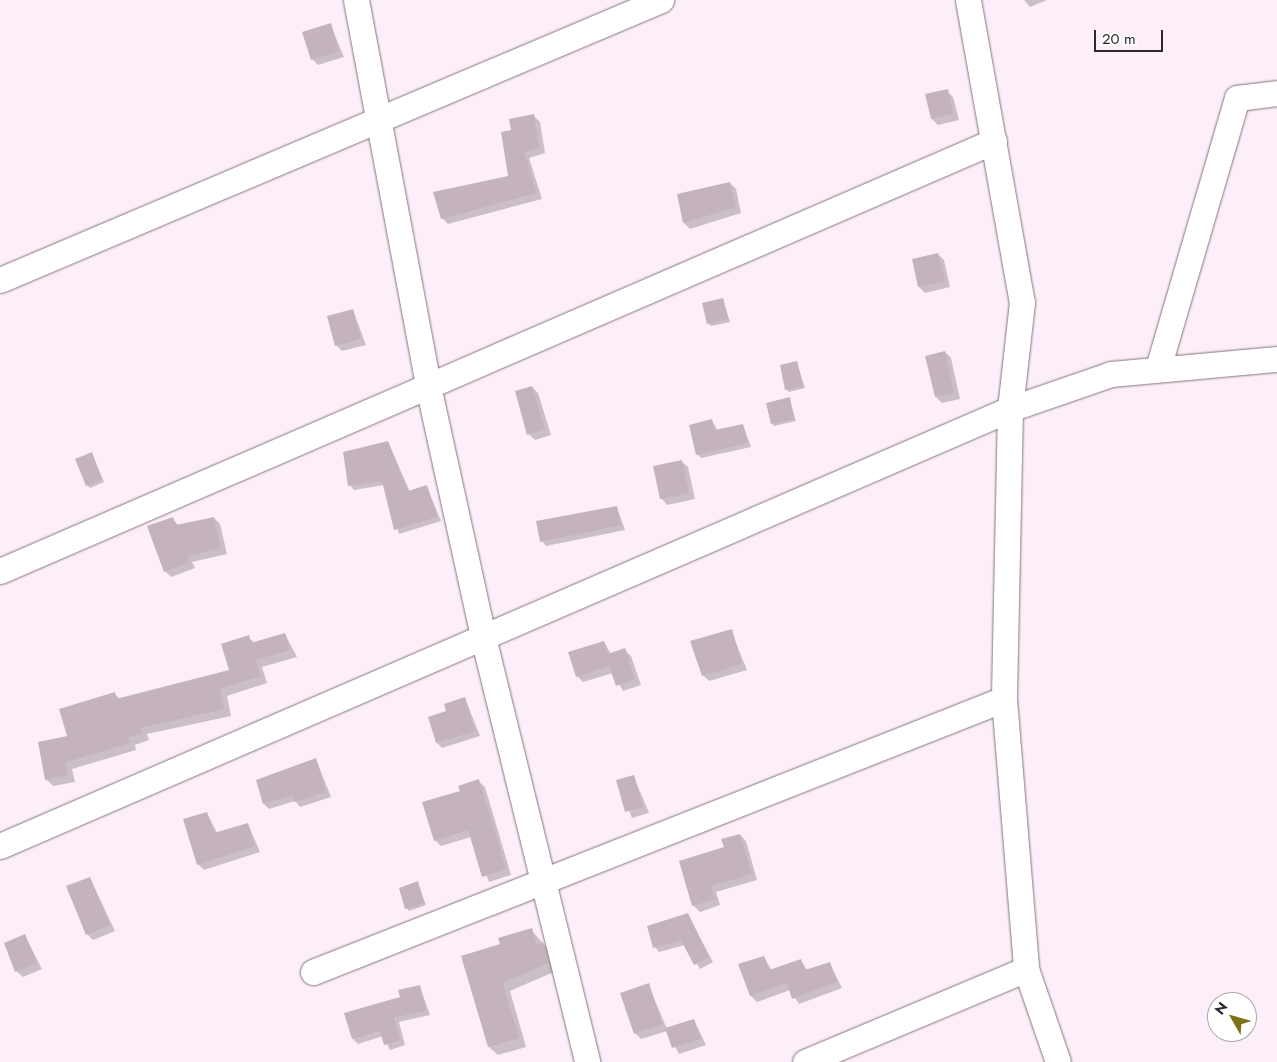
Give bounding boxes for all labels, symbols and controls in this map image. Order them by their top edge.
scale bar [1097,20,1166,52]
text: 20 m [1102,28,1136,50]
north arrow [1207,992,1257,1042]
text: N [1210,998,1232,1019]

